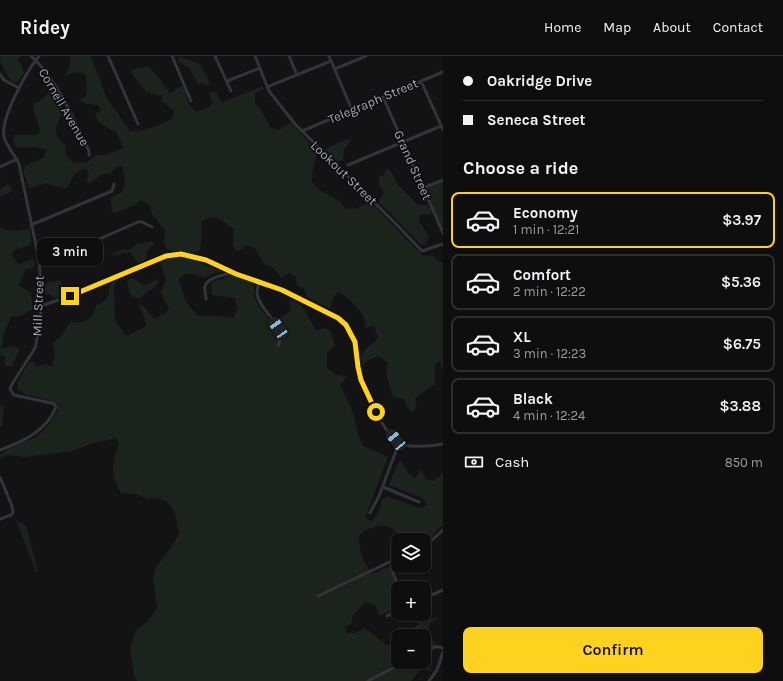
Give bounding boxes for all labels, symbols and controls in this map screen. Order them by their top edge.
text: Ridey [20,17,70,39]
text: Home [544,19,581,36]
text: Map [603,19,631,36]
text: About [653,19,691,36]
text: Contact [713,19,763,36]
street label: Cornell Avenue [36,65,93,149]
text: Oakridge Drive [487,72,592,90]
street label: Telegraph Street [326,75,420,127]
text: Seneca Street [487,111,586,129]
street label: Grand Street [391,128,435,202]
street label: Lookout Street [308,138,380,208]
text: Choose a ride [463,157,578,179]
icon: car [465,202,501,238]
text: Economy [513,204,578,222]
text: $3.97 [722,211,761,229]
text: 1 min · 12:21 [513,222,579,237]
callout: 3 min [37,238,103,266]
text: 3 min [52,244,88,259]
icon: car [465,264,501,300]
text: Comfort [513,266,571,284]
text: $5.36 [721,273,761,291]
street label: Mill Street [29,275,47,337]
text: 2 min · 12:22 [513,284,586,299]
route end [61,287,79,305]
car [266,315,290,341]
icon: car [465,326,501,362]
text: XL [513,328,531,346]
text: $6.75 [723,335,761,353]
text: 3 min · 12:23 [513,346,586,361]
icon: car [465,388,501,424]
text: Black [513,390,553,408]
text: $3.88 [720,397,761,415]
route start [367,403,385,421]
text: 4 min · 12:24 [513,408,585,423]
car [384,427,408,453]
icon: cash [463,451,485,473]
text: Cash [495,453,529,471]
text: 850 m [725,455,763,470]
map controls [391,533,431,669]
button: layers [391,533,431,573]
button: + [391,581,431,621]
button: Confirm [463,627,763,673]
button: − [391,629,431,669]

